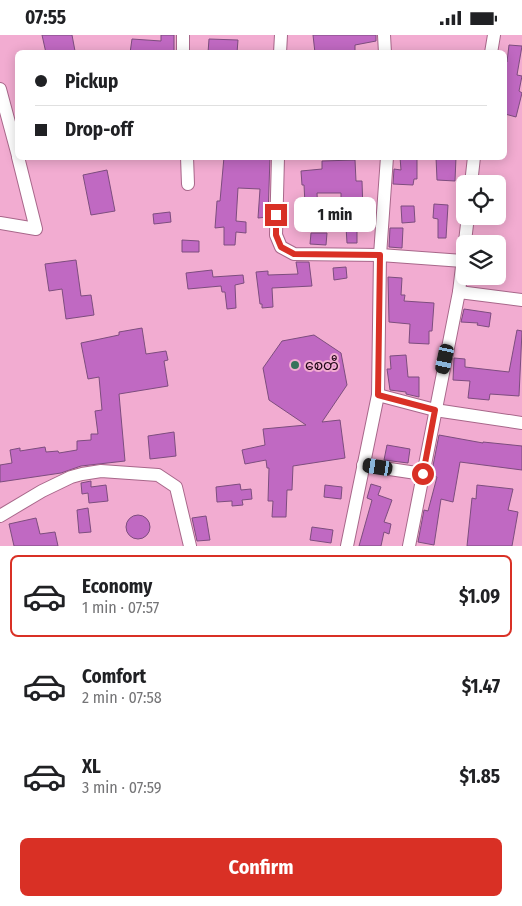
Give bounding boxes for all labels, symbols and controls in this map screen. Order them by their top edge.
text: 07:55 [25,6,66,29]
text: Pickup [65,70,118,93]
text: Drop-off [65,118,133,141]
map controls [456,175,506,285]
button: locate [456,175,506,225]
callout: 1 min [294,197,376,233]
route end [265,204,287,226]
text: 1 min [318,205,352,224]
button: layers [456,235,506,285]
car [434,343,455,375]
place label: စေတီ [305,355,339,374]
marker: စေတီ [289,359,301,371]
car [362,457,393,477]
route start [412,463,434,485]
icon: car [22,574,67,619]
text: Economy [82,575,152,598]
text: $1.09 [459,585,500,608]
text: 1 min · 07:57 [82,598,159,617]
icon: car [22,664,67,709]
text: Comfort [82,665,146,688]
text: $1.47 [462,675,500,698]
text: 2 min · 07:58 [82,688,162,707]
icon: car [22,754,67,799]
text: XL [82,755,101,778]
text: $1.85 [459,765,500,788]
text: 3 min · 07:59 [82,778,162,797]
button: Confirm [20,838,502,896]

